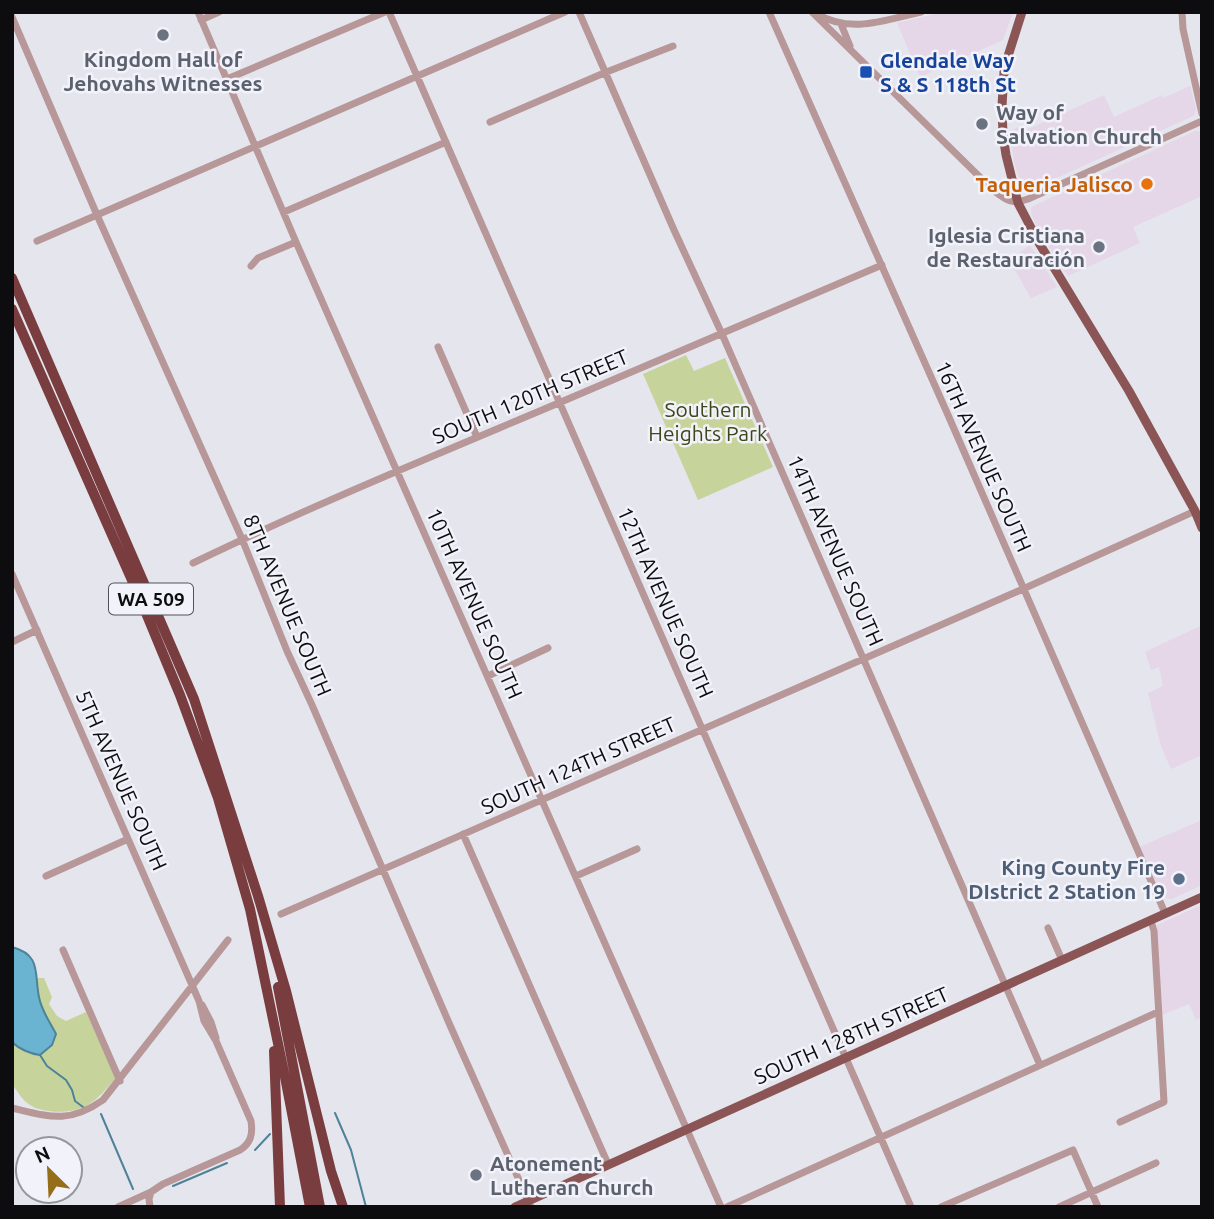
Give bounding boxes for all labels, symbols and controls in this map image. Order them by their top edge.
marker: Kingdom Hall of Jehovahs Witnesses [155,27,171,43]
place label: Kingdom Hall of Jehovahs Witnesses [63,47,263,95]
place label: Glendale Way S & S 118th St [880,48,1016,96]
marker: Glendale Way S & S 118th St [858,64,874,80]
place label: Way of Salvation Church [996,100,1162,148]
marker: Way of Salvation Church [974,116,990,132]
place label: Taqueria Jalisco [976,172,1133,196]
marker: Taqueria Jalisco [1139,176,1155,192]
place label: Iglesia Cristiana de Restauración [927,223,1085,271]
marker: Iglesia Cristiana de Restauración [1091,239,1107,255]
street label: SOUTH 120TH STREET [428,344,632,448]
street label: 16TH AVENUE SOUTH [931,357,1037,555]
park label: Southern Heights Park [648,397,768,445]
street label: 14TH AVENUE SOUTH [783,451,889,649]
street label: 12TH AVENUE SOUTH [613,503,719,701]
street label: 10TH AVENUE SOUTH [422,504,528,702]
street label: 8TH AVENUE SOUTH [239,511,337,699]
road number: WA 509 [109,584,193,614]
street label: 5TH AVENUE SOUTH [71,686,173,874]
street label: SOUTH 124TH STREET [477,711,679,819]
place label: King County Fire DIstrict 2 Station 19 [968,855,1165,903]
marker: King County Fire DIstrict 2 Station 19 [1171,871,1187,887]
street label: SOUTH 128TH STREET [750,981,952,1089]
north arrow [14,1135,84,1205]
text: N [31,1142,53,1167]
place label: Atonement Lutheran Church [490,1151,653,1199]
marker: Atonement Lutheran Church [468,1167,484,1183]

